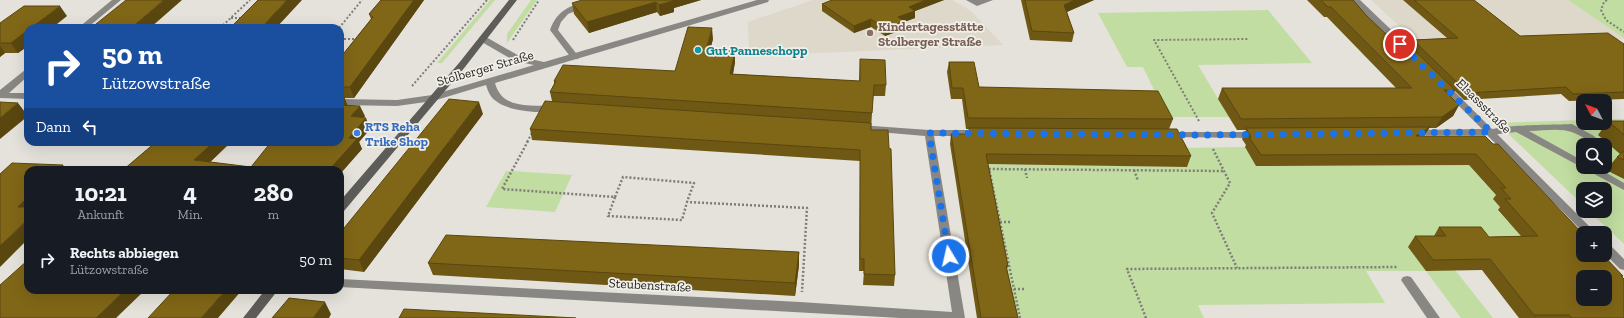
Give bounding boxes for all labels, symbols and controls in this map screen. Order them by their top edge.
place label: Kindertagesstätte Stolberger Straße [878,19,984,49]
pin [1383,27,1417,61]
marker: Kindertagesstätte Stolberger Straße [865,28,875,38]
icon: arrive [1389,33,1411,55]
text: 50 m [102,38,163,71]
icon: right [36,40,88,92]
place label: Gut Panneschopp [706,43,808,58]
marker: Gut Panneschopp [693,45,703,55]
street label: Stolberger Straße [435,47,535,89]
text: Lützowstraße [102,72,210,94]
street label: Elsassstraße [1453,75,1515,137]
north arrow [1576,94,1612,130]
map controls [1576,94,1612,306]
icon: left [79,116,101,138]
text: Dann [36,118,71,136]
place label: RTS Reha Trike Shop [365,119,429,149]
marker: RTS Reha Trike Shop [352,128,362,138]
button: search [1576,138,1612,174]
text: 10:21 [75,178,127,207]
text: 4 [183,178,197,207]
text: 280 [254,178,293,207]
button: layers [1576,182,1612,218]
text: Ankunft [78,207,124,222]
text: Min. [178,207,203,222]
text: m [268,207,279,222]
button: + [1576,226,1612,262]
position arrow [928,235,970,277]
text: Rechts abbiegen [70,244,179,262]
icon: right [36,249,58,271]
text: 50 m [299,251,332,269]
text: Lützowstraße [70,262,148,277]
button: − [1576,270,1612,306]
street label: Steubenstraße [608,275,692,295]

